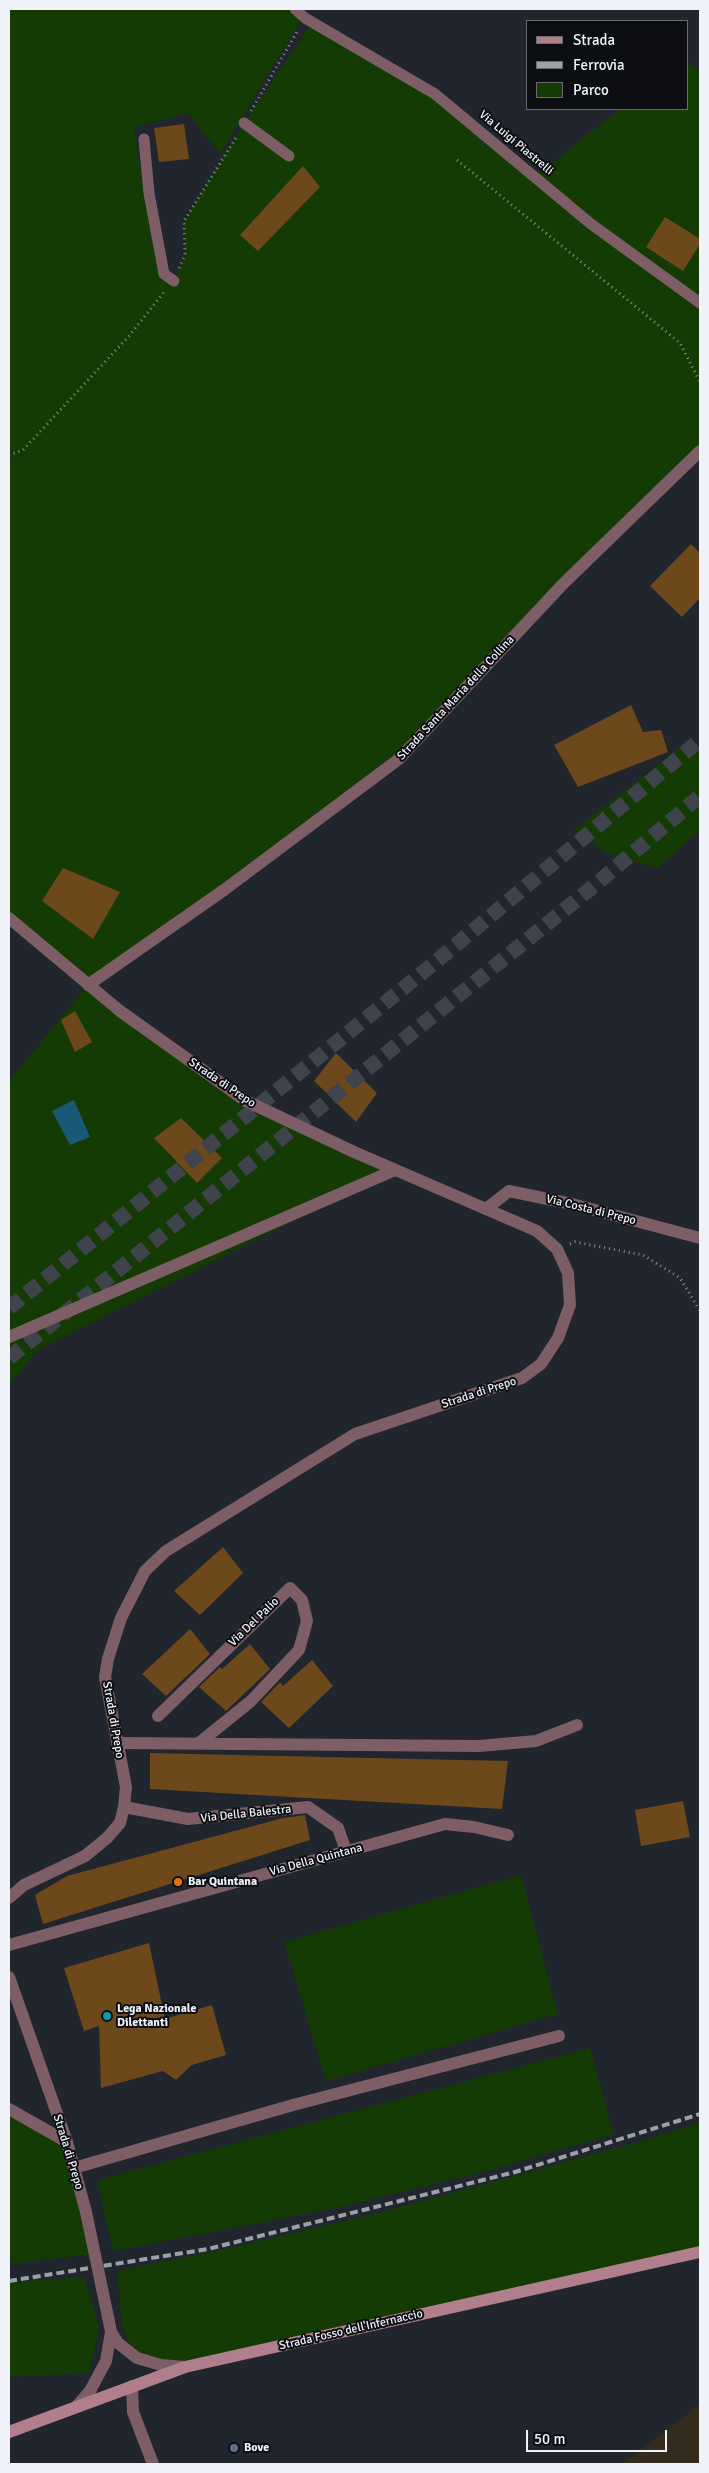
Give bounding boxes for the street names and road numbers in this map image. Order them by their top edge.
street label: Via Luigi Piastrelli [476,108,556,178]
street label: Strada Santa Maria della Collina [394,633,518,763]
street label: Strada di Prepo [186,1055,258,1111]
street label: Via Costa di Prepo [545,1192,637,1228]
street label: Strada di Prepo [440,1374,518,1412]
street label: Via Del Palio [226,1594,282,1650]
street label: Strada di Prepo [99,1680,127,1760]
street label: Via Della Balestra [200,1802,292,1826]
street label: Via Della Quintana [268,1841,364,1879]
street label: Strada di Prepo [50,2113,86,2191]
street label: Strada Fosso dell'Infernaccio [278,2306,424,2354]

